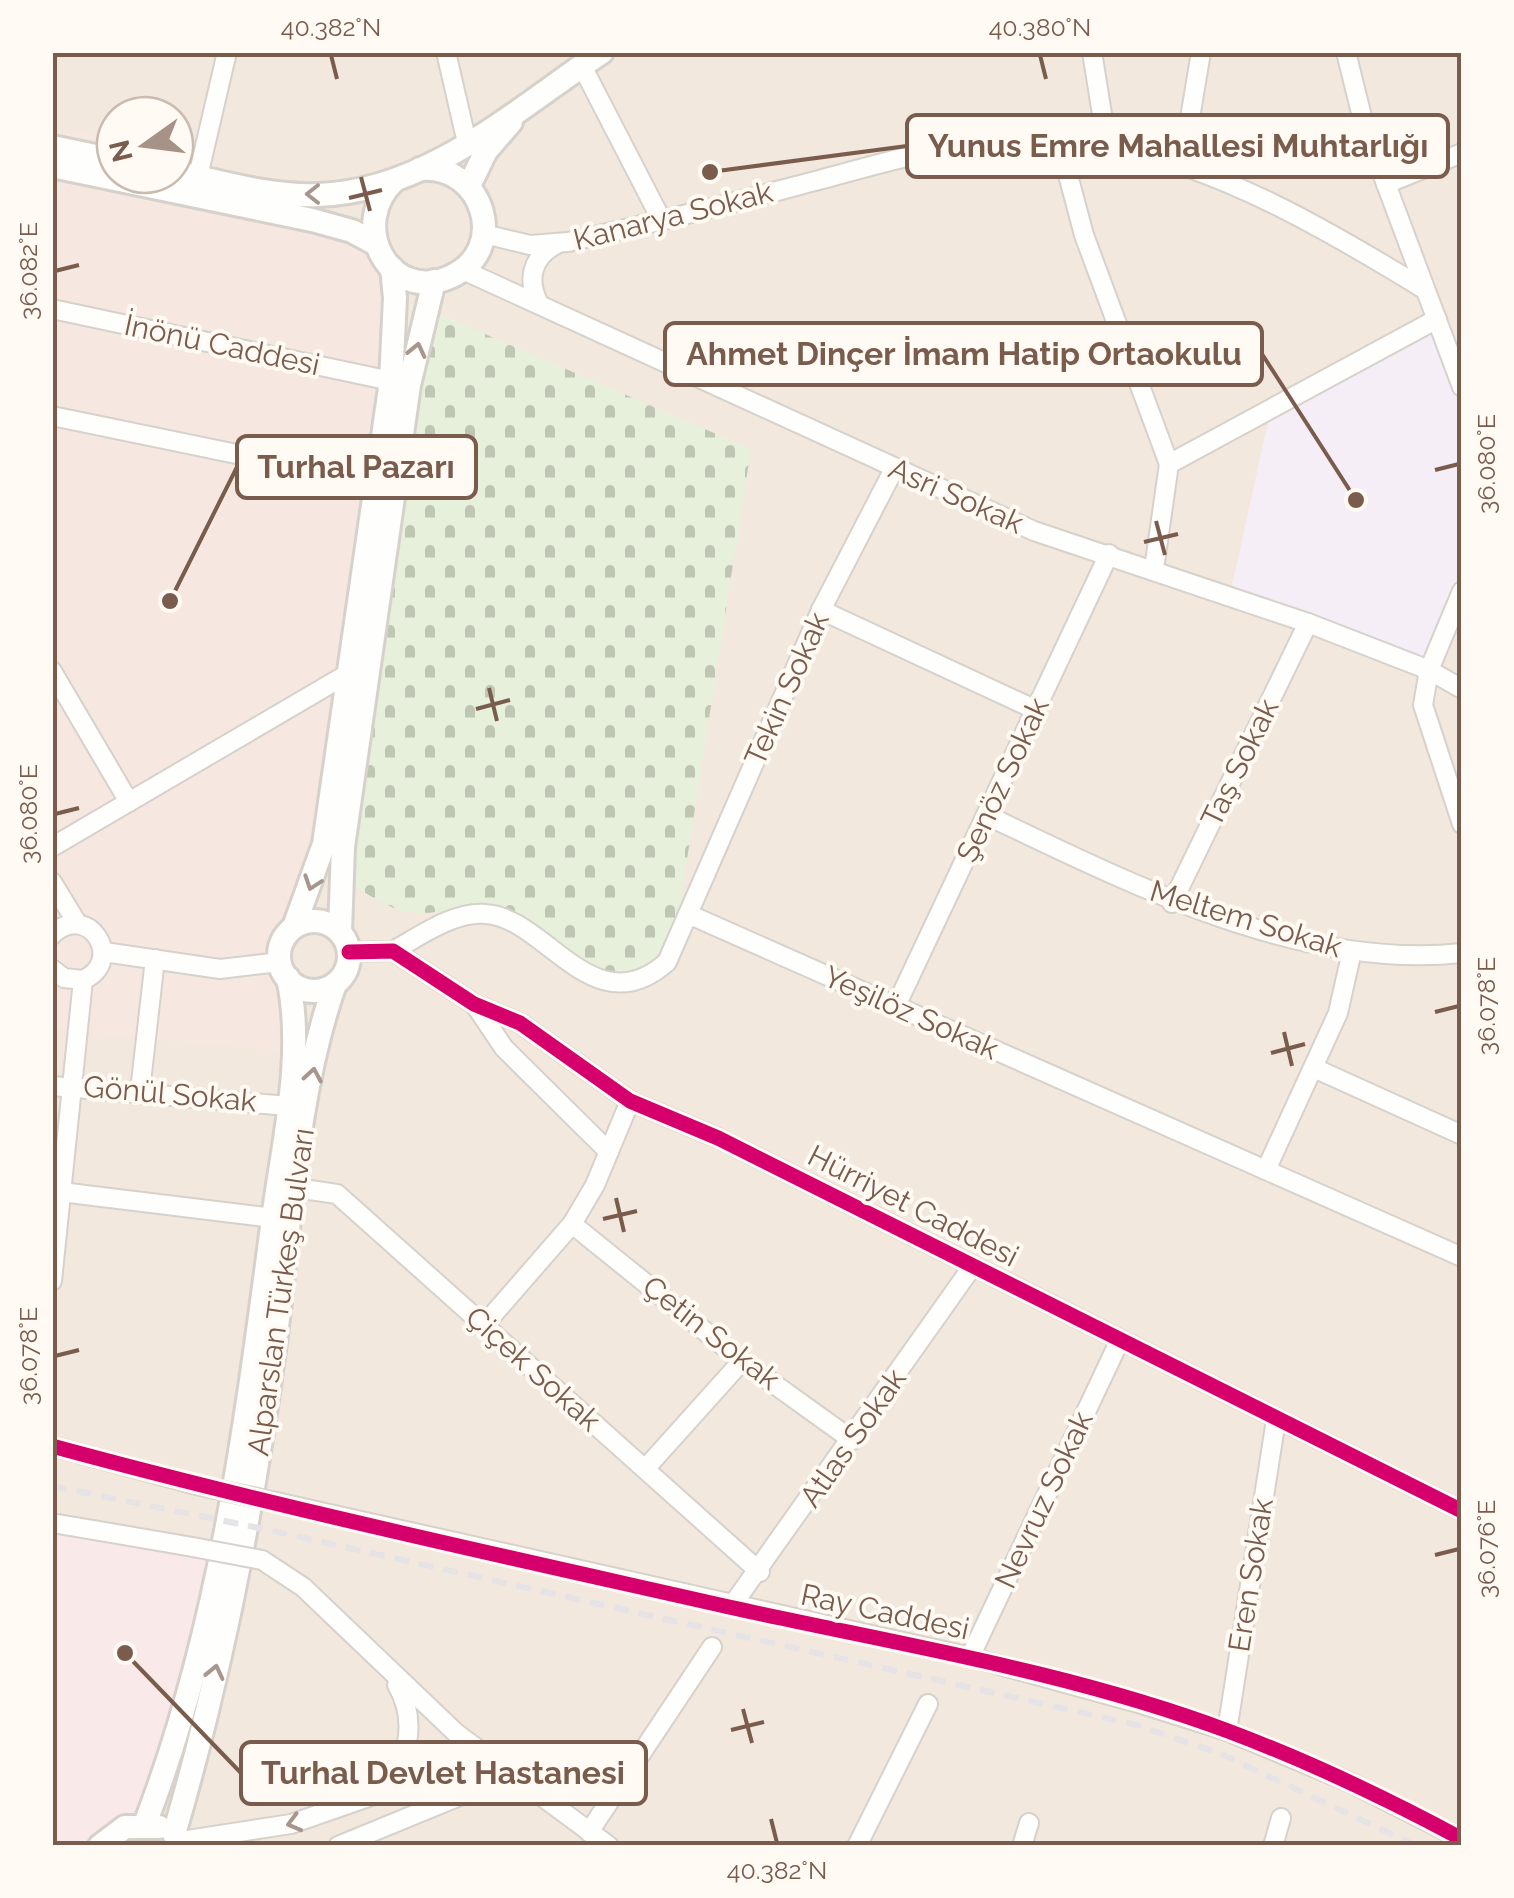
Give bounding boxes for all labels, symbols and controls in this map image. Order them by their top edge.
text: 40.382°N [281,12,381,42]
text: 40.380°N [989,12,1091,42]
north arrow [95,95,195,195]
callout: Yunus Emre Mahallesi Muhtarlığı [907,115,1448,177]
text: Yunus Emre Mahallesi Muhtarlığı [928,127,1428,164]
text: N [103,137,140,165]
street label: Kanarya Sokak [570,174,776,257]
one-way arrow [304,183,320,205]
text: 36.082°E [13,222,43,320]
street label: İnönü Caddesi [121,307,323,382]
callout: Ahmet Dinçer İmam Hatip Ortaokulu [665,323,1262,385]
text: Ahmet Dinçer İmam Hatip Ortaokulu [686,335,1242,372]
one-way arrow [405,342,426,359]
text: 36.080°E [1471,414,1501,514]
callout: Turhal Pazarı [237,436,476,498]
text: Turhal Pazarı [257,448,455,485]
street label: Asri Sokak [884,450,1029,541]
street label: Tekin Sokak [737,607,836,771]
street label: Şenöz Sokak [949,692,1056,868]
street label: Taş Sokak [1194,693,1286,832]
text: 36.080°E [13,764,43,864]
one-way arrow [303,873,323,890]
street label: Meltem Sokak [1146,873,1346,964]
text: 36.078°E [1471,957,1501,1055]
street label: Yeşilöz Sokak [818,958,1004,1067]
one-way arrow [302,1067,323,1083]
street label: Gönül Sokak [82,1068,258,1119]
street label: Alparslan Türkeş Bulvarı [240,1126,321,1458]
street label: Hürriyet Caddesi [802,1137,1024,1274]
street label: Çetin Sokak [636,1268,787,1397]
street label: Çiçek Sokak [459,1299,608,1438]
text: 36.078°E [13,1307,43,1405]
street label: Atlas Sokak [792,1362,913,1513]
street label: Nevruz Sokak [987,1406,1100,1594]
street label: Eren Sokak [1221,1496,1280,1654]
text: 36.076°E [1471,1500,1501,1598]
street label: Ray Caddesi [798,1577,972,1646]
one-way arrow [203,1664,224,1681]
callout: Turhal Devlet Hastanesi [241,1742,646,1804]
text: Turhal Devlet Hastanesi [261,1754,625,1791]
one-way arrow [286,1811,303,1832]
text: 40.382°N [727,1855,827,1885]

